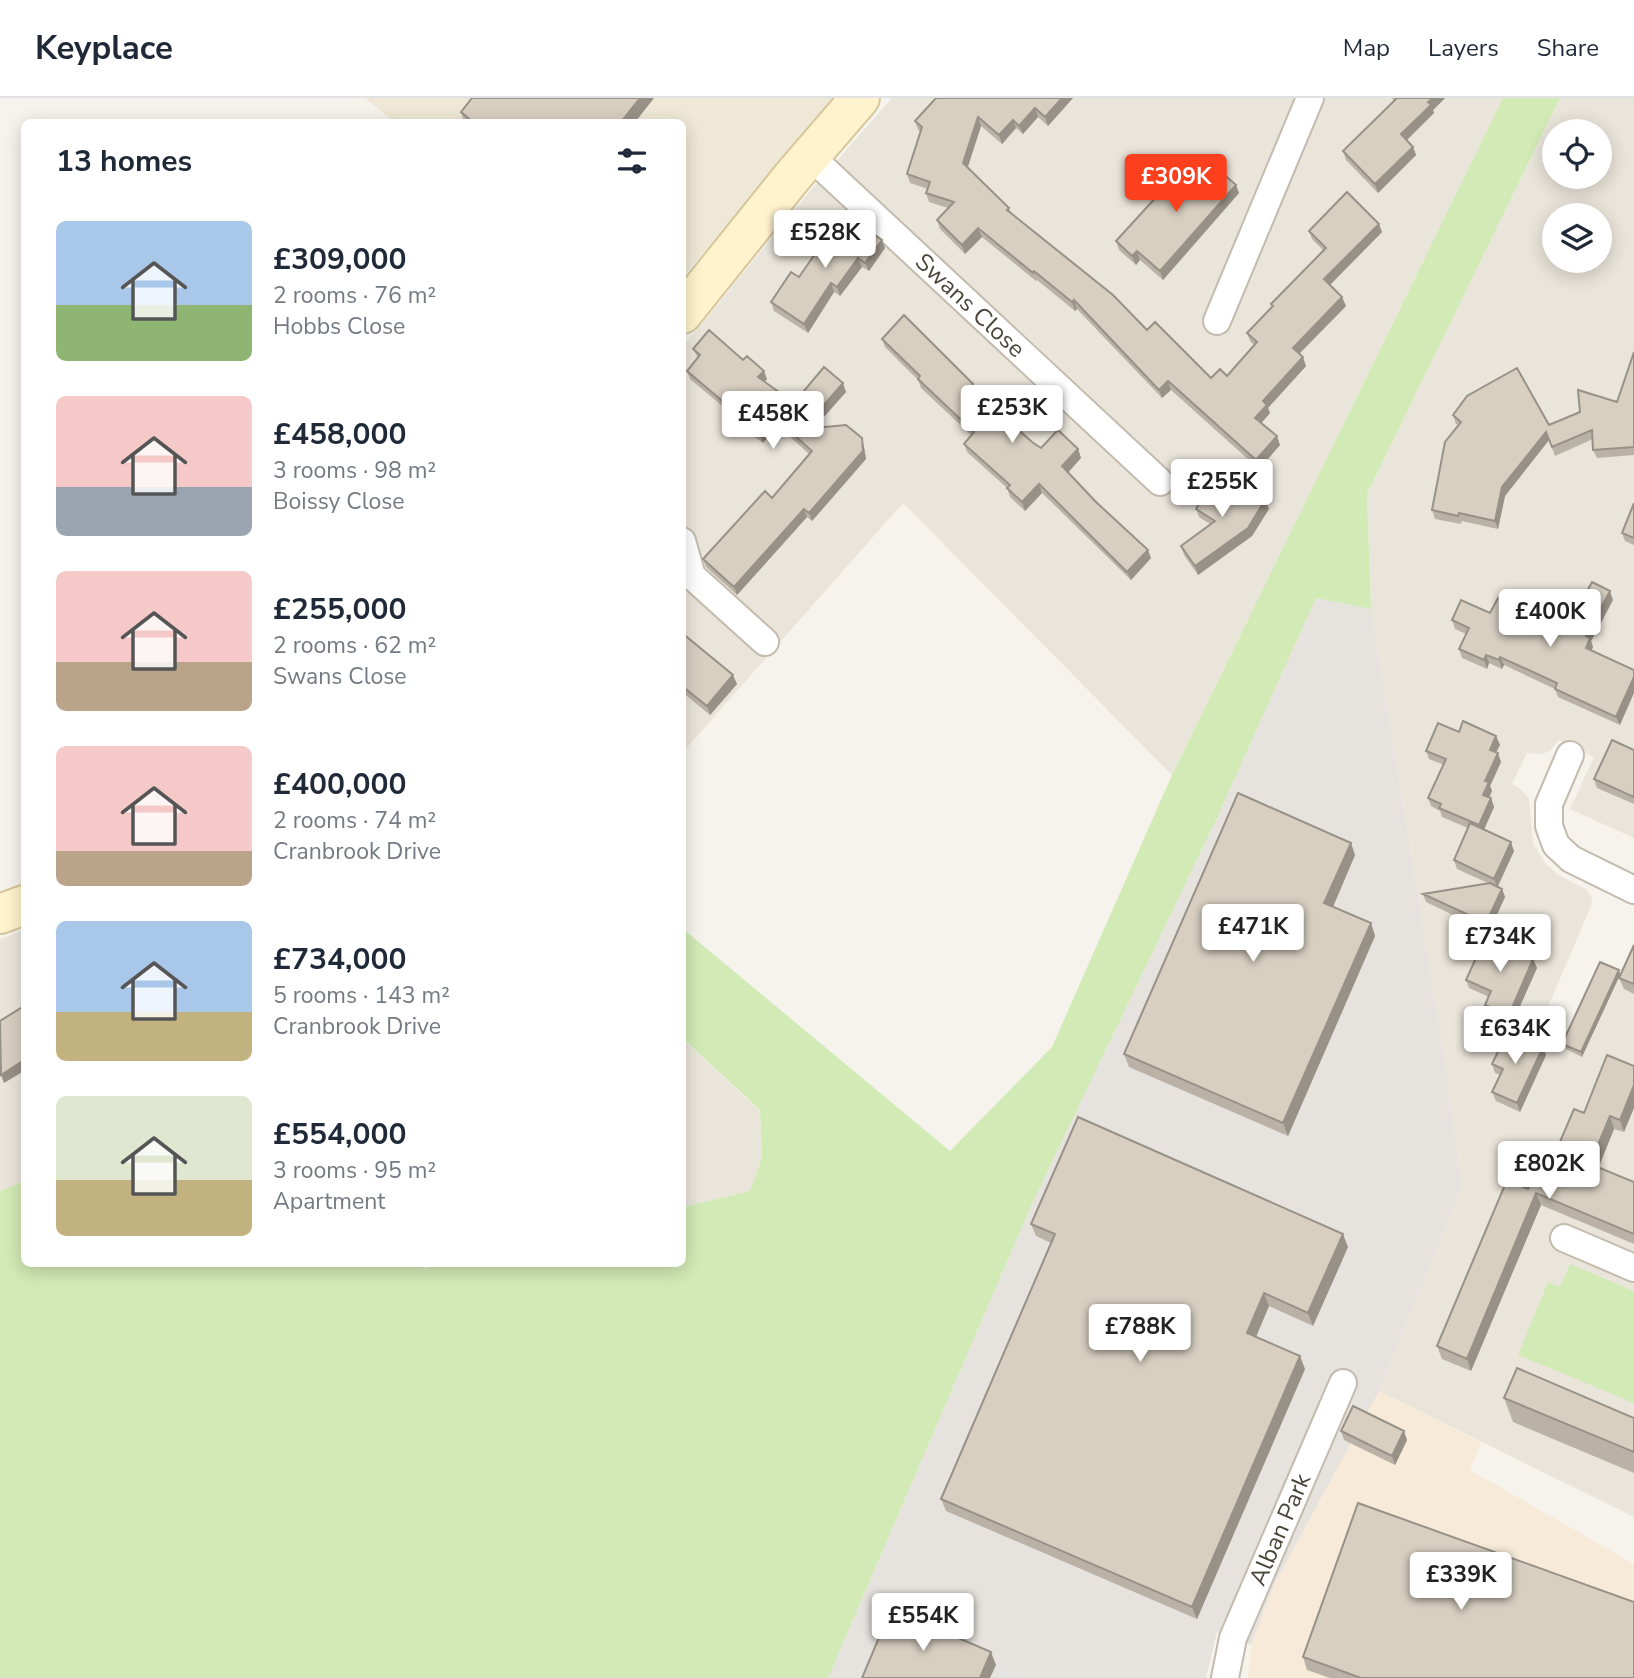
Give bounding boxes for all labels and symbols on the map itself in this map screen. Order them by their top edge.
pin: £309K [1127,155,1225,214]
pin: £528K [776,211,874,270]
street label: Swans Close [908,246,1032,365]
pin: £253K [963,386,1061,445]
pin: £458K [724,392,822,451]
pin: £255K [1173,460,1271,519]
pin: £400K [1501,589,1599,649]
pin: £471K [1204,904,1302,964]
pin: £734K [1451,914,1549,974]
pin: £634K [1466,1006,1564,1066]
pin: £802K [1500,1142,1598,1201]
pin: £788K [1091,1304,1189,1364]
street label: Alban Park [1242,1468,1318,1590]
pin: £339K [1412,1552,1510,1612]
pin: £554K [874,1594,972,1653]

